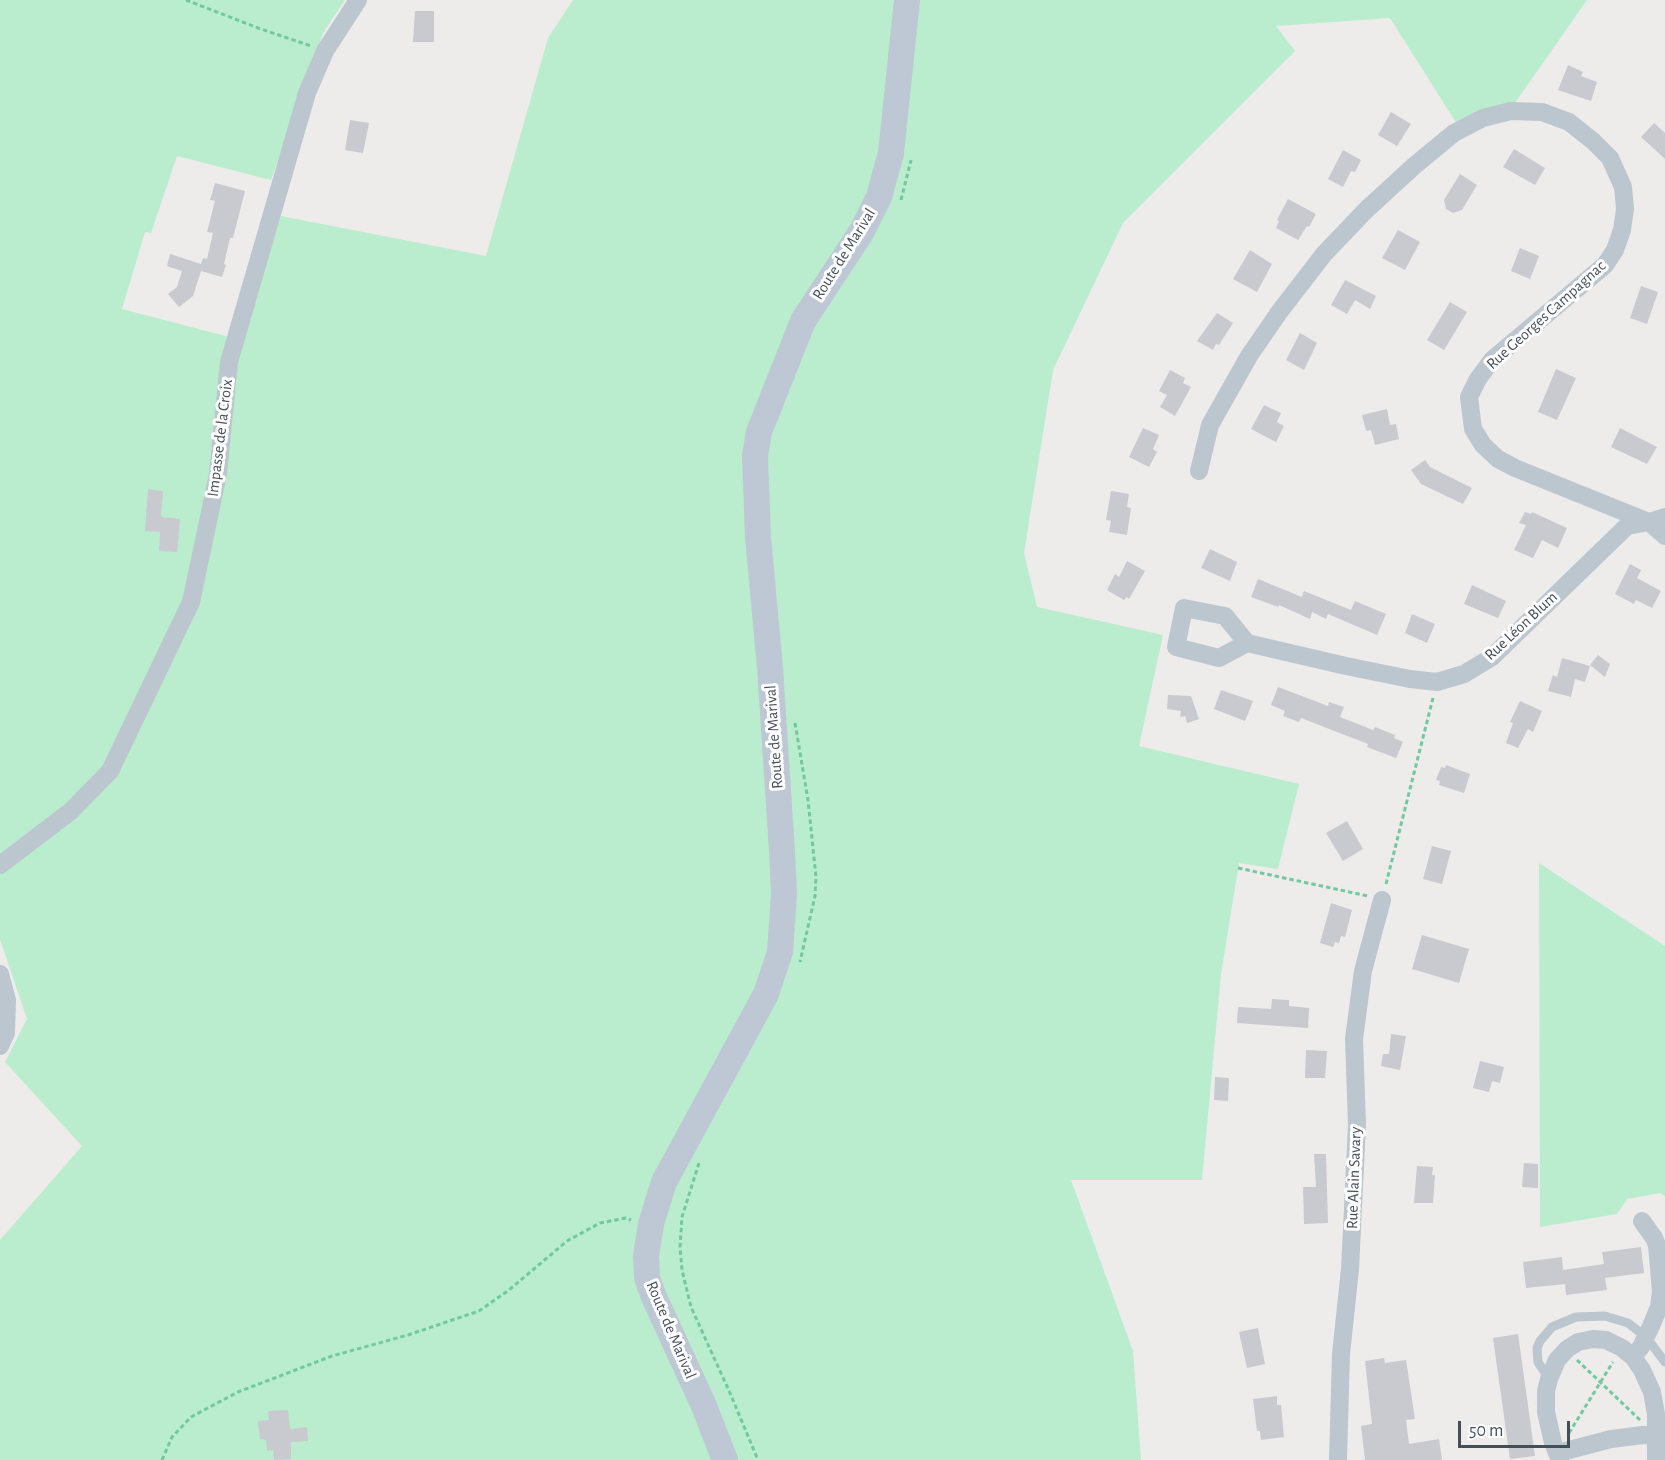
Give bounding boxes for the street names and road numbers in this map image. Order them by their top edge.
street label: Route de Marival [808,205,880,303]
street label: Rue Georges Campagnac [1483,257,1609,373]
street label: Impasse de la Croix [203,378,237,498]
street label: Rue Léon Blum [1481,587,1561,665]
street label: Route de Marival [761,684,787,790]
street label: Rue Alain Savary [1343,1126,1365,1230]
street label: Route de Marival [642,1278,700,1382]

